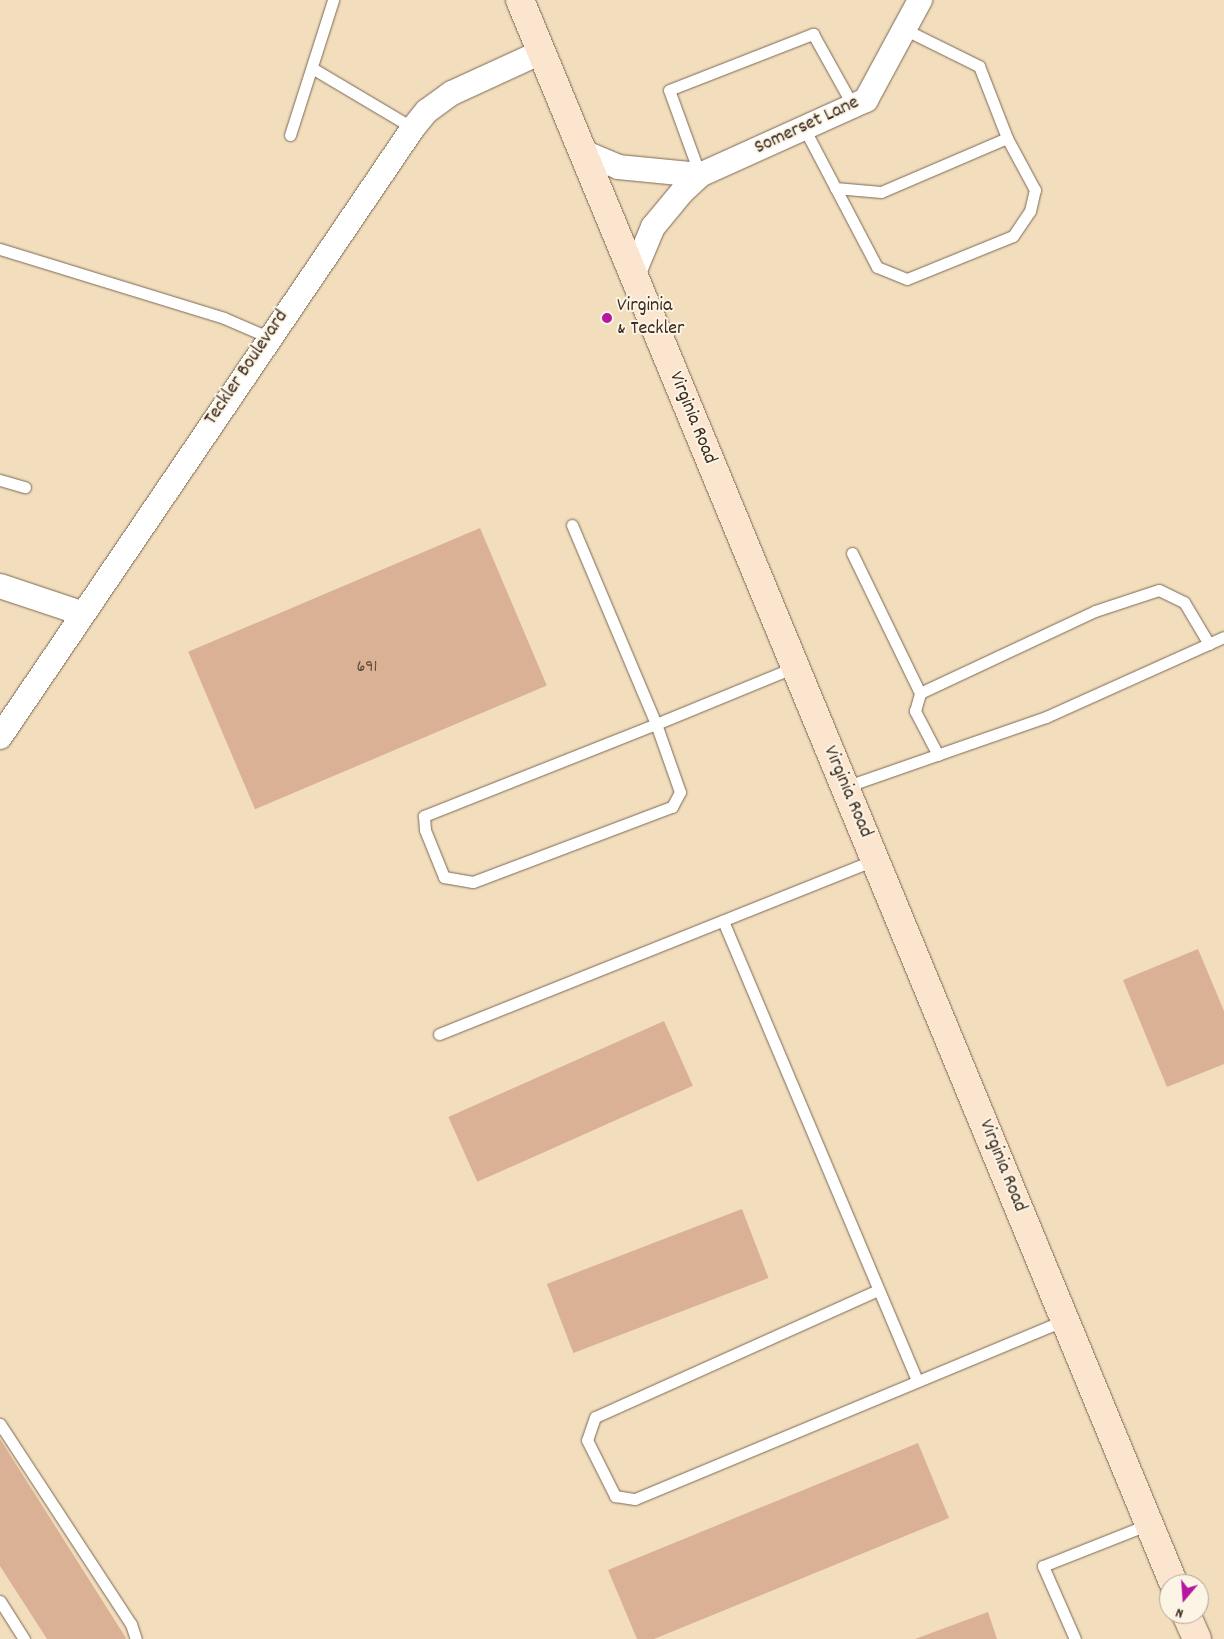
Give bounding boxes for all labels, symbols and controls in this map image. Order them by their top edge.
street label: Somerset Lane [751,91,863,161]
place label: Virginia & Teckler [617,294,684,341]
street label: Teckler Boulevard [200,306,294,430]
marker: Virginia & Teckler [601,312,613,324]
street label: Virginia Road [663,368,721,468]
house number: 691 [356,657,378,679]
street label: Virginia Road [817,742,877,842]
street label: Virginia Road [973,1116,1031,1216]
north arrow [1159,1574,1209,1624]
text: N [1173,1602,1186,1623]

